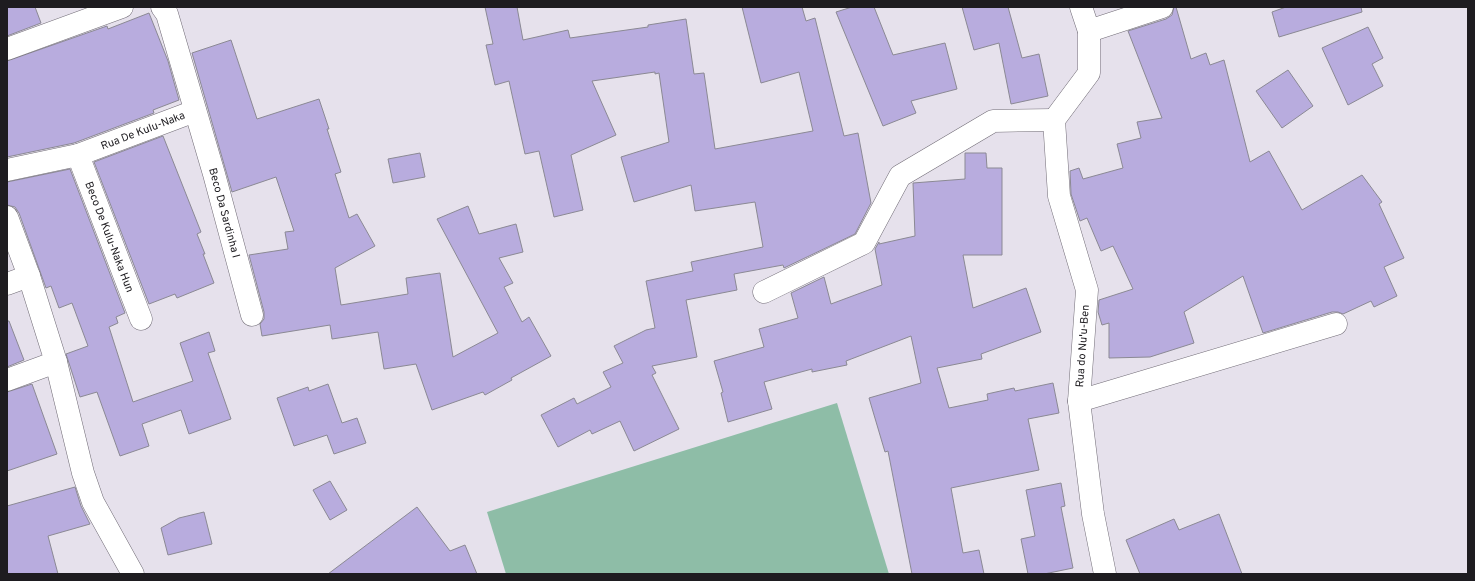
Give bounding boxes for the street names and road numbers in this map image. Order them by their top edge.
street label: Rua De Kulu-Naka [99,108,187,153]
street label: Beco Da Sardinha I [205,166,243,260]
street label: Beco De Kulu-Naka Hun [81,180,137,294]
street label: Rua do Nu'u-Ben [1073,304,1093,388]

